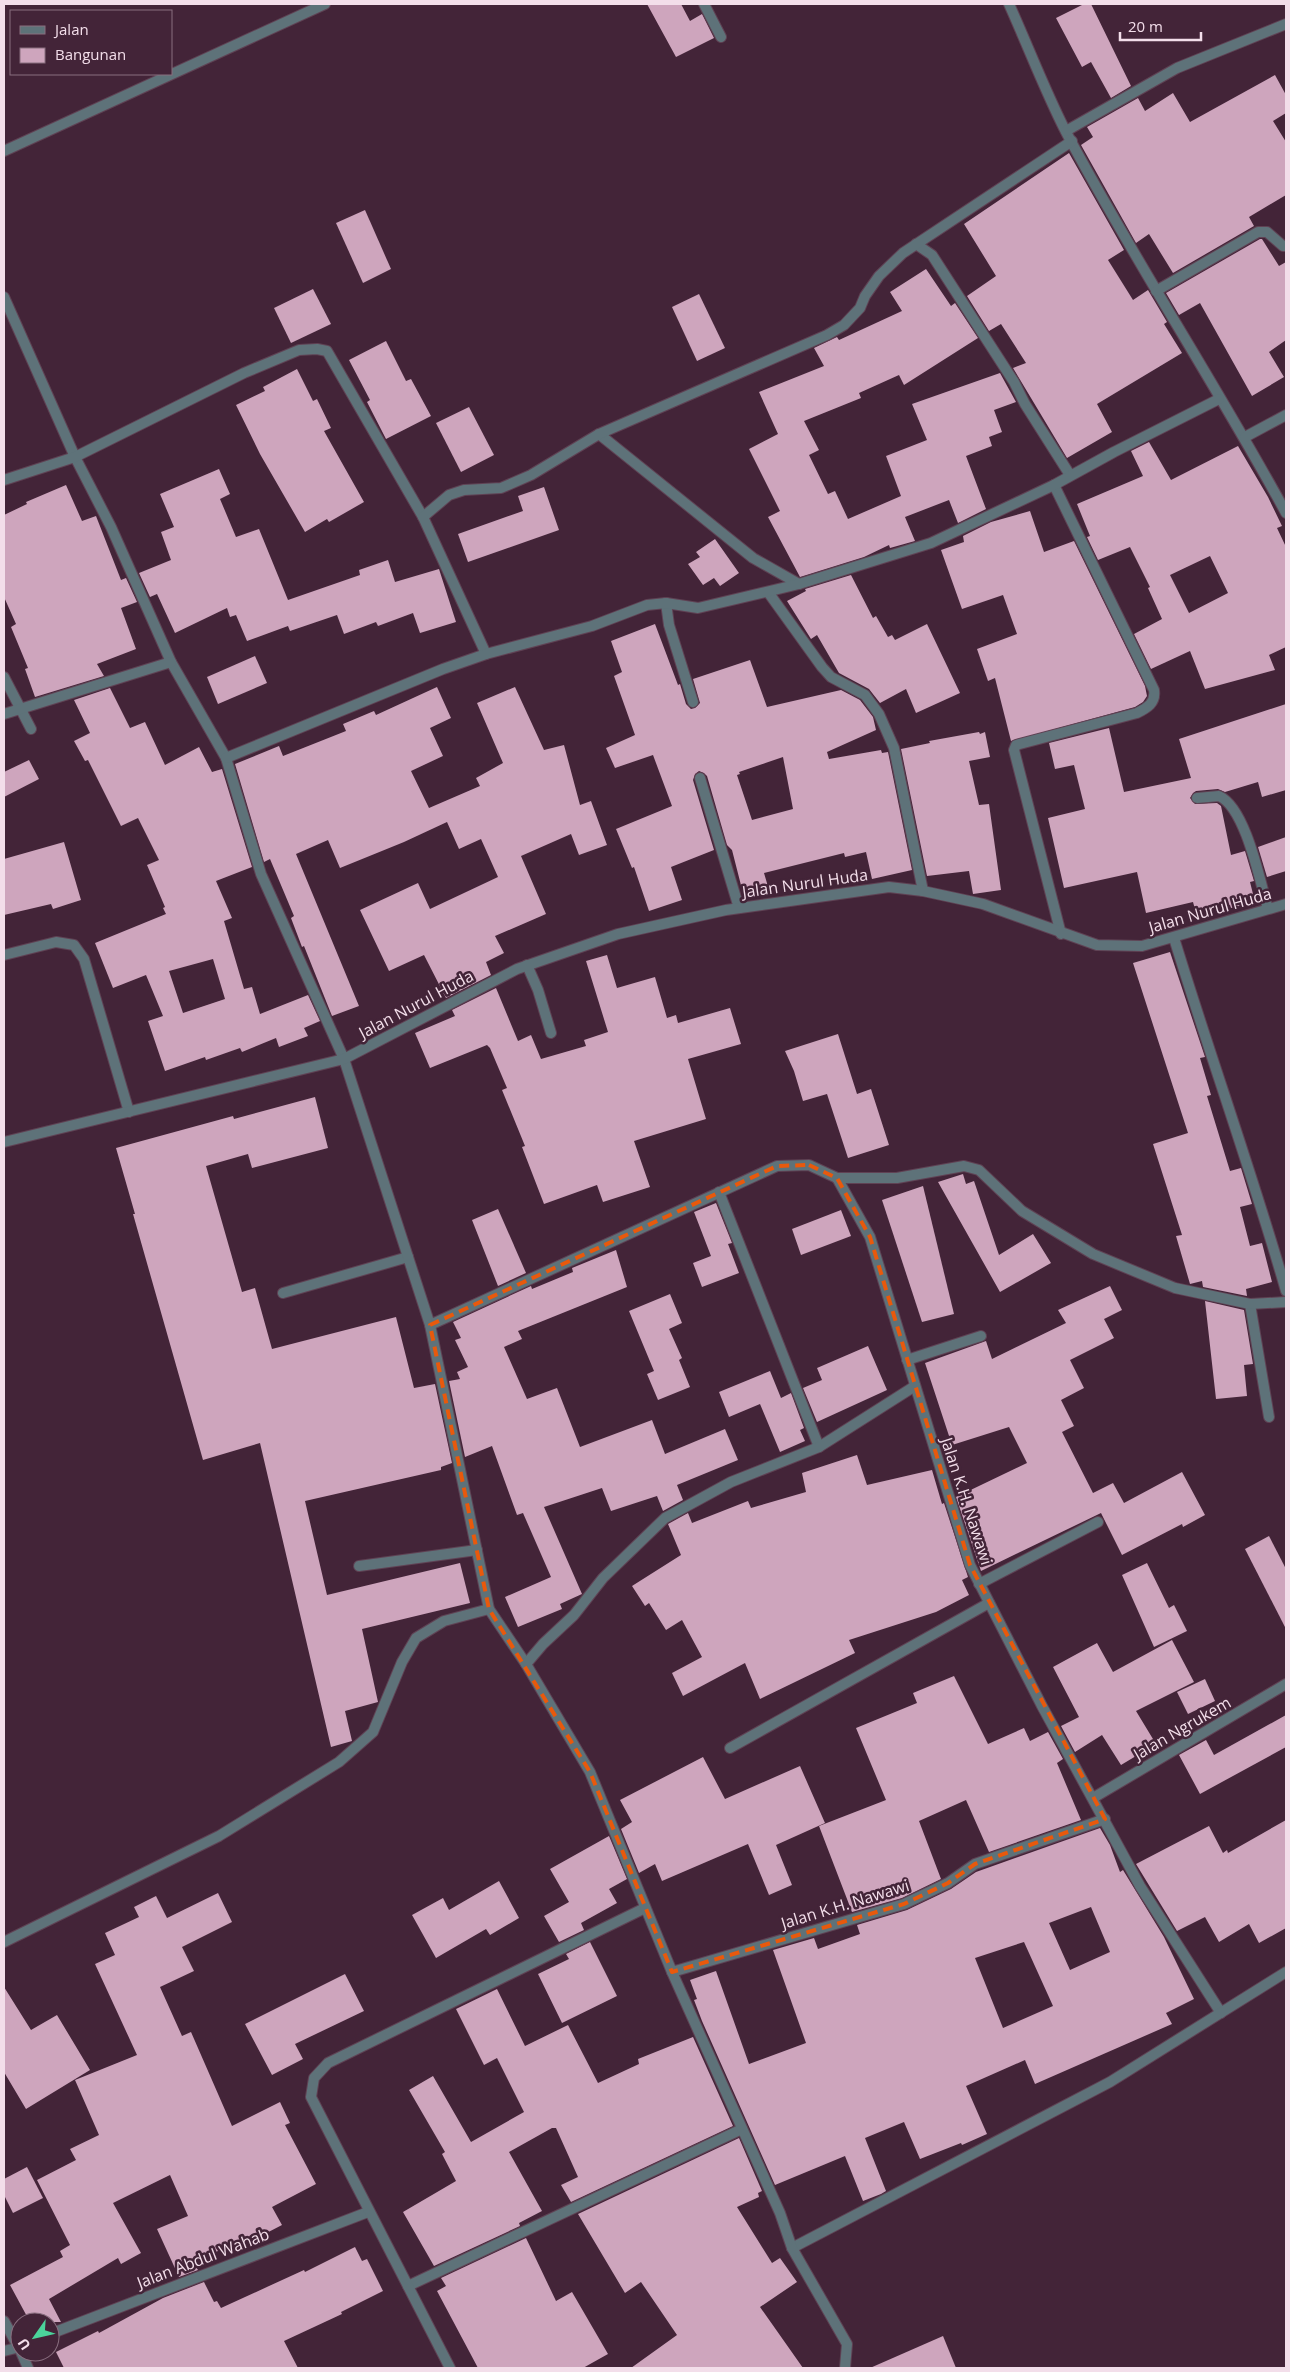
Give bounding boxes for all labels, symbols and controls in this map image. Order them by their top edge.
legend [10,10,172,75]
scale bar [1120,10,1201,42]
text: 20 m [1128,16,1163,36]
text: Jalan [53,19,89,39]
text: Bangunan [55,44,126,64]
street label: Jalan Nurul Huda [739,863,869,903]
street label: Jalan Nurul Huda [1144,882,1274,939]
street label: Jalan Nurul Huda [353,965,477,1044]
street label: Jalan K.H. Nawawi [935,1432,998,1568]
street label: Jalan Ngrukem [1127,1691,1235,1766]
street label: Jalan K.H. Nawawi [776,1874,912,1935]
street label: Jalan Abdul Wahab [132,2223,272,2294]
north arrow [10,2312,60,2362]
text: U [13,2335,35,2354]

